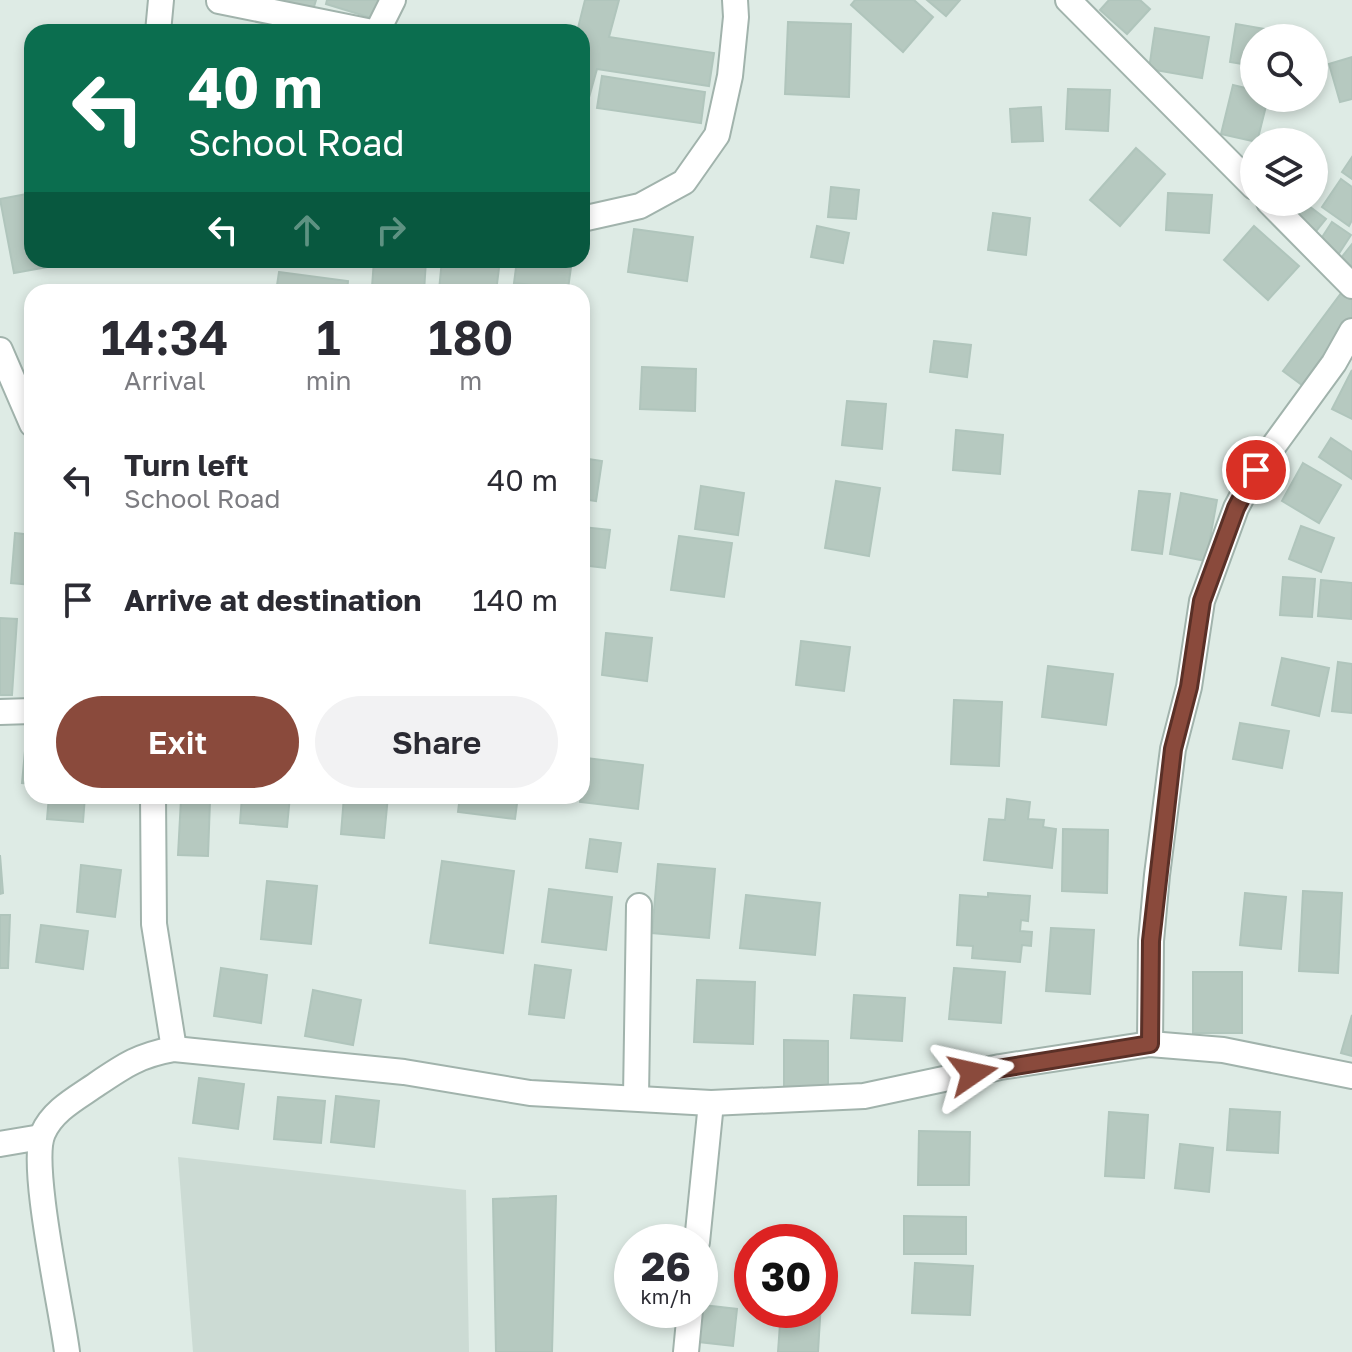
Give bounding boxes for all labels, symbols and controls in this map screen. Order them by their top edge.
map controls [1240,24,1328,216]
button: search [1240,24,1328,112]
text: 40 m [188,53,322,120]
icon: left [56,56,160,160]
text: School Road [188,121,405,164]
button: layers [1240,128,1328,216]
icon: left [201,208,245,252]
icon: ahead [285,208,329,252]
icon: right [369,208,413,252]
text: 14:34 [101,308,229,366]
text: 1 [317,308,341,366]
text: 180 [428,308,513,366]
text: Arrival [124,365,206,396]
text: min [306,365,352,396]
text: m [459,365,482,396]
pin [1222,436,1290,504]
text: Turn left [124,447,249,483]
icon: arrive [1234,448,1278,492]
icon: left [56,458,100,502]
text: 40 m [487,462,558,498]
text: School Road [124,483,281,514]
icon: arrive [56,578,100,622]
text: Arrive at destination [124,582,421,618]
text: 140 m [473,582,558,618]
button: Exit [56,696,299,788]
button: Share [315,696,558,788]
position arrow [931,1031,1015,1115]
speed limit sign: 30 [734,1224,838,1328]
text: 26 [641,1242,691,1290]
text: km/h [641,1284,691,1308]

